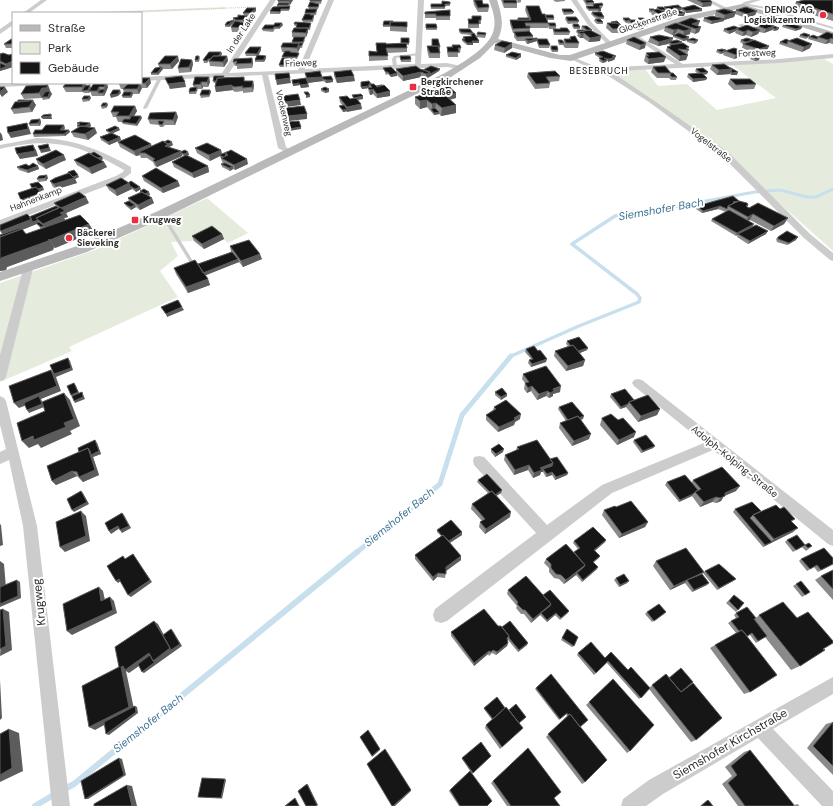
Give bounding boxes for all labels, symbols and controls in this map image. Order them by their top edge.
place label: DENIOS AG, Logistikzentrum [744,4,815,26]
street label: Glockenstraße [617,5,679,37]
marker: DENIOS AG, Logistikzentrum [818,10,828,20]
street label: In der Lake [224,11,258,55]
legend [12,12,142,84]
text: Straße [48,20,85,36]
text: Park [48,40,72,56]
street label: Forstweg [738,46,776,60]
street label: Frieweg [285,56,317,70]
text: Gebäude [48,60,99,76]
district label: BESEBRUCH [569,65,629,77]
place label: Bergkirchener Straße [421,76,484,98]
marker: Bergkirchener Straße [408,82,418,92]
street label: Vockenweg [273,89,295,137]
street label: Vogelstraße [688,125,734,165]
street label: Hahnenkamp [8,183,64,214]
water label: Siemshofer Bach [617,195,705,223]
place label: Krugweg [143,214,181,226]
marker: Krugweg [130,215,140,225]
place label: Bäckerei Sieveking [77,227,119,249]
marker: Bäckerei Sieveking [64,233,74,243]
street label: Adolph-Kolping-Straße [689,422,781,501]
water label: Siemshofer Bach [361,484,437,550]
street label: Krugweg [29,577,49,626]
water label: Siemshofer Bach [110,690,186,756]
street label: Siemshofer Kirchstraße [670,705,790,783]

